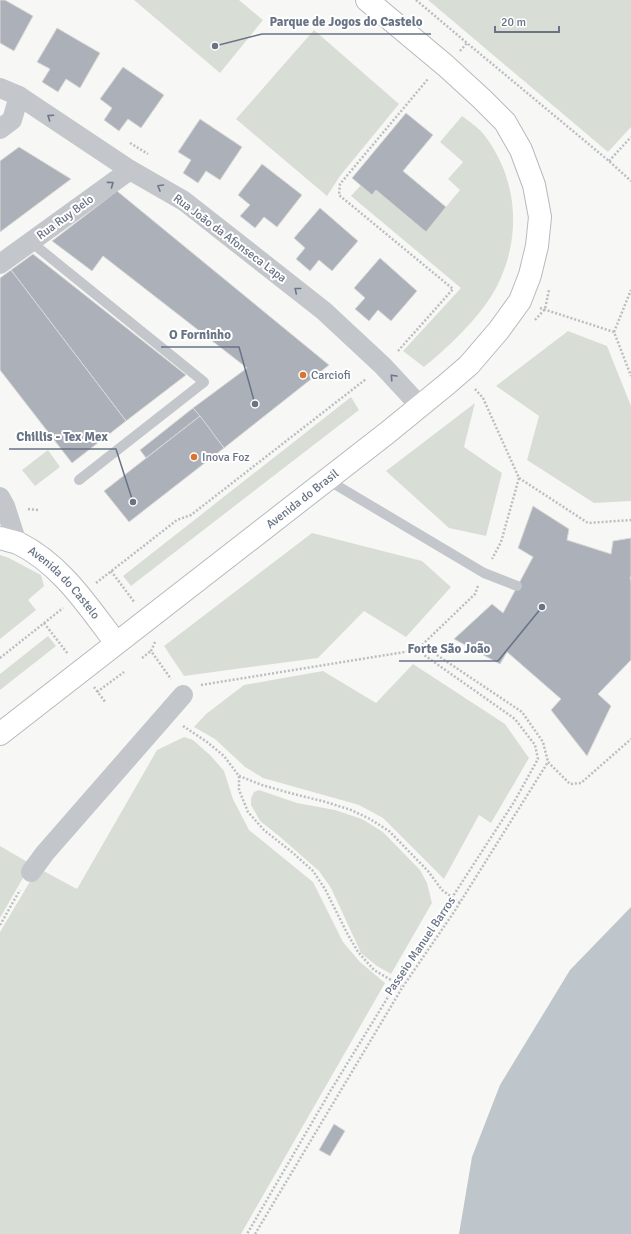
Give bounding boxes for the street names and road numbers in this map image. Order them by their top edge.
street label: Rua João da Afonseca Lapa [170,191,289,286]
street label: Rua Ruy Belo [34,192,97,243]
street label: Avenida do Brasil [263,466,342,532]
street label: Avenida do Castelo [25,543,103,622]
street label: Passeio Manuel Barros [382,894,459,998]

